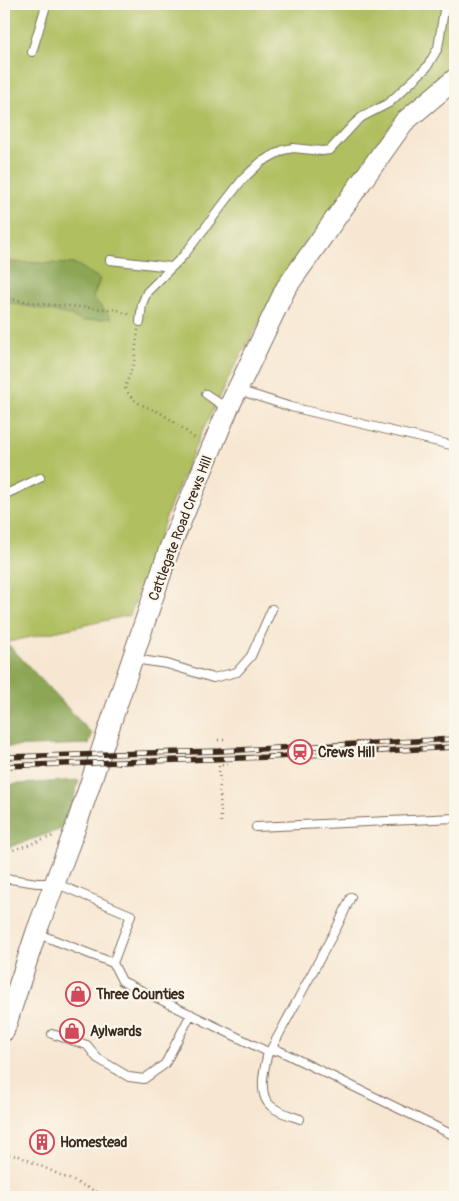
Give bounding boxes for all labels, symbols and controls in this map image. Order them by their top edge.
street label: Cattlegate Road Crews Hill [145,453,216,603]
station icon: Crews Hill [287,739,313,765]
place label: Crews Hill [318,744,375,761]
shop icon: Three Counties [65,981,91,1007]
place label: Three Counties [95,986,185,1003]
shop icon: Aylwards [59,1018,85,1044]
place label: Aylwards [90,1023,142,1040]
building icon: Homestead [29,1129,55,1155]
place label: Homestead [60,1134,128,1151]

